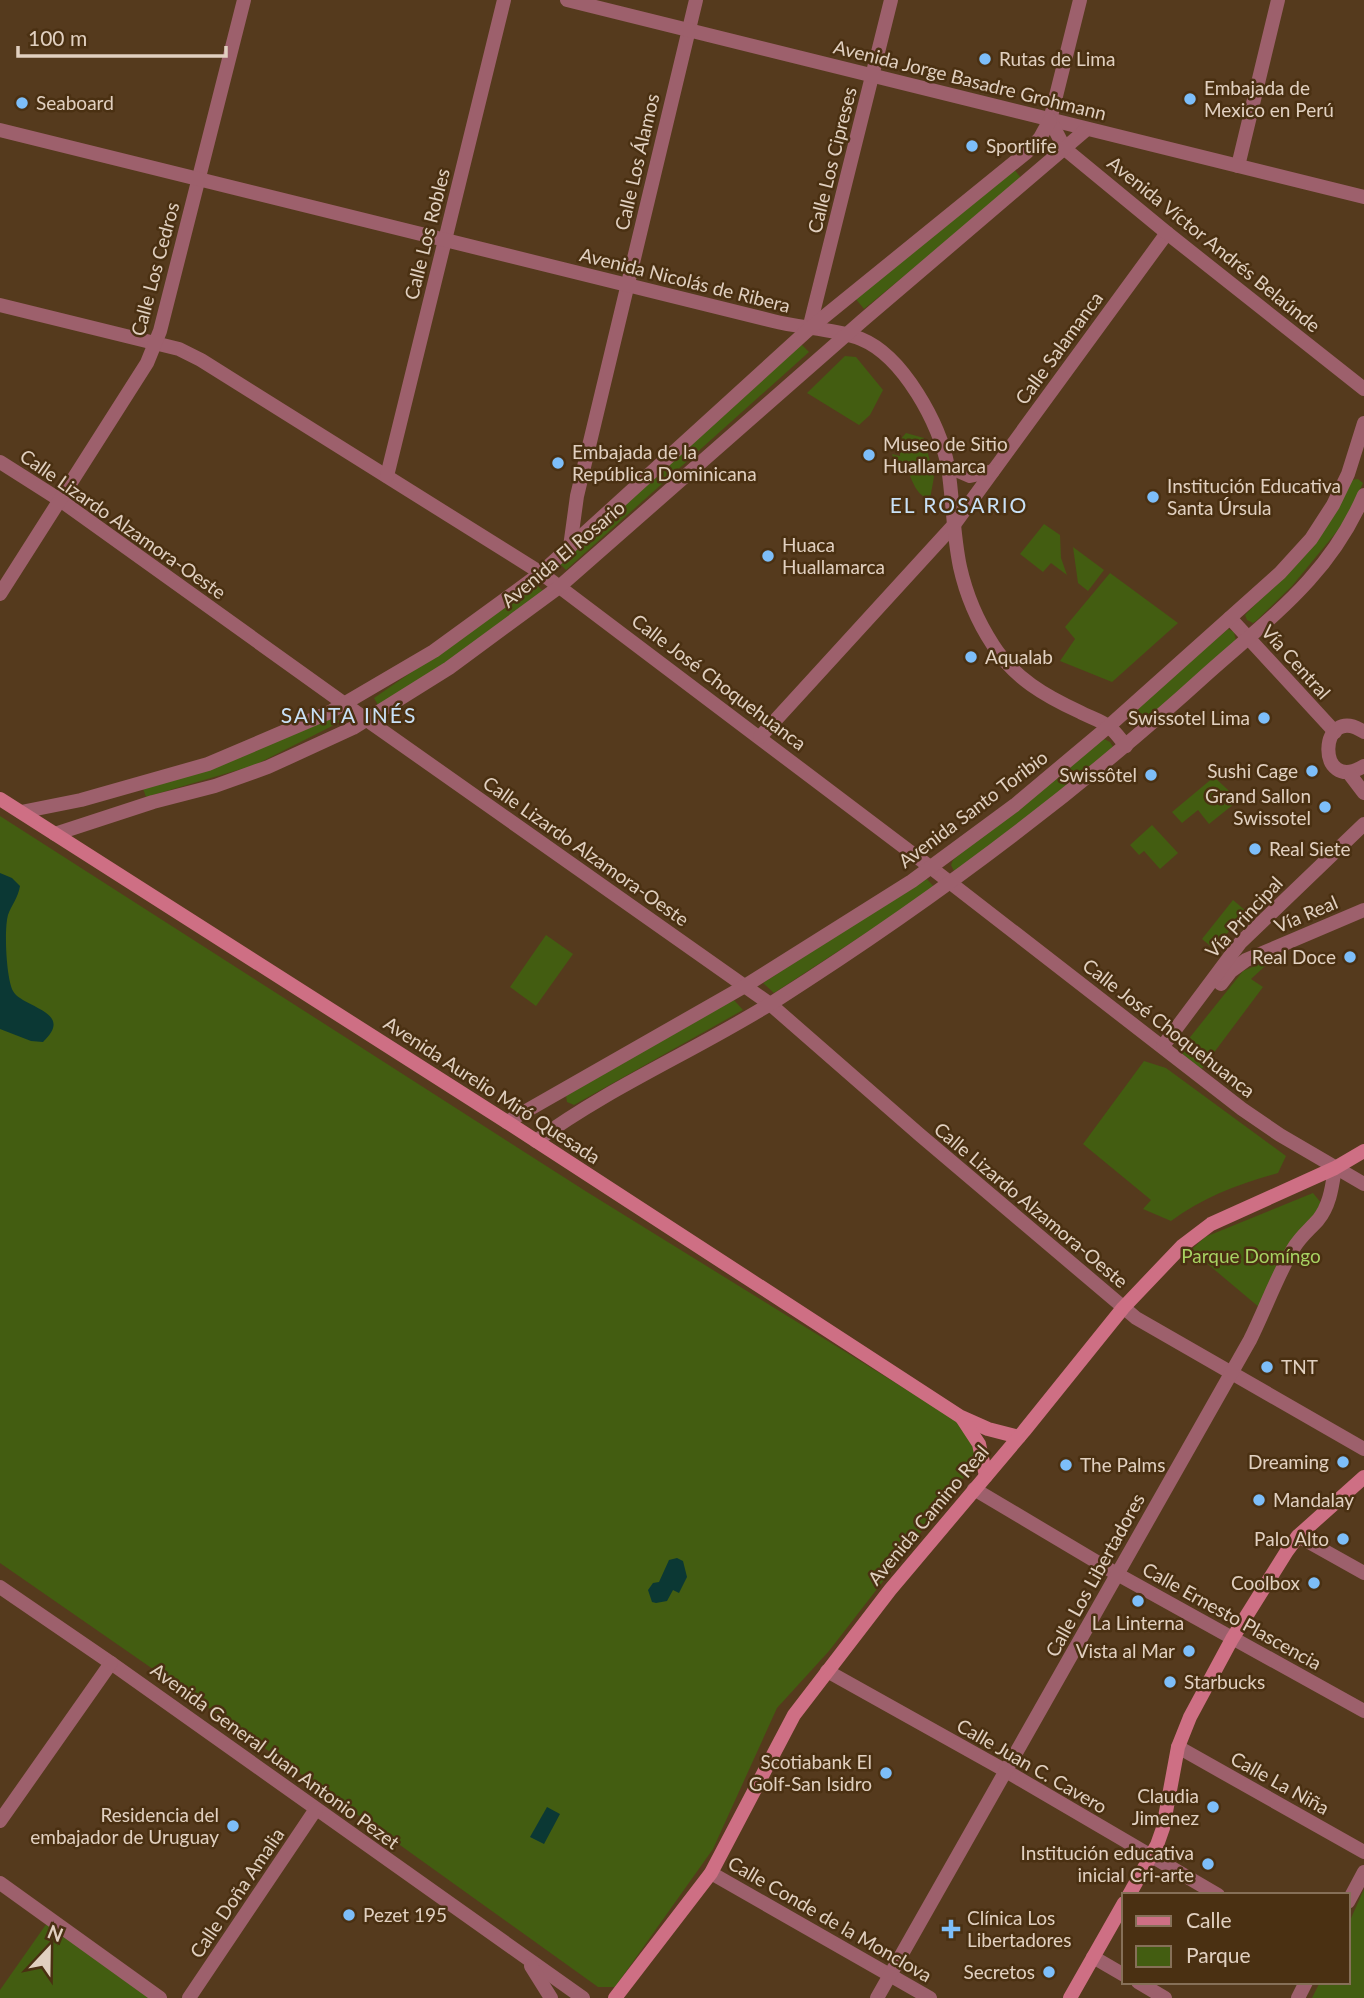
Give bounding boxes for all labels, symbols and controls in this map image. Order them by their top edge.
scale bar [18,14,226,58]
text: 100 m [28,25,87,50]
street label: Avenida Jorge Basadre Grohmann [831,34,1109,125]
place label: Rutas de Lima [999,47,1115,70]
marker: Rutas de Lima [977,51,993,67]
place label: Embajada de Mexico en Perú [1204,76,1334,121]
street label: Calle Los Cipreses [802,84,861,235]
place label: Seaboard [36,91,114,114]
street label: Calle Los Álamos [610,91,663,233]
marker: Embajada de Mexico en Perú [1182,91,1198,107]
marker: Seaboard [14,95,30,111]
place label: Sportlife [986,134,1057,157]
marker: Sportlife [964,138,980,154]
street label: Avenida Víctor Andrés Belaúnde [1103,151,1325,337]
street label: Calle Los Robles [399,166,454,302]
street label: Calle Los Cedros [126,199,183,338]
street label: Avenida Nicolás de Ribera [577,242,793,317]
street label: Calle Salamanca [1010,287,1107,409]
place label: Museo de Sitio Huallamarca [883,432,1008,477]
place label: Embajada de la República Dominicana [572,440,757,485]
street label: Calle Lizardo Alzamora-Oeste [16,444,231,603]
marker: Museo de Sitio Huallamarca [861,447,877,463]
marker: Embajada de la República Dominicana [550,455,566,471]
place label: Institución Educativa Santa Úrsula [1167,474,1341,519]
marker: Institución Educativa Santa Úrsula [1145,489,1161,505]
district label: EL ROSARIO [890,492,1028,517]
street label: Avenida El Rosario [496,495,629,612]
place label: Huaca Huallamarca [782,533,885,578]
marker: Huaca Huallamarca [760,548,776,564]
street label: Calle José Choquehuanca [628,609,811,755]
street label: Vía Central [1257,620,1336,703]
place label: Aqualab [985,645,1053,668]
marker: Aqualab [963,649,979,665]
district label: SANTA INÉS [281,702,417,727]
place label: Swissotel Lima [1128,706,1250,729]
marker: Swissotel Lima [1256,710,1272,726]
street label: Avenida Santo Toribio [894,745,1052,872]
place label: Sushi Cage [1207,759,1298,782]
place label: Swissôtel [1059,763,1137,786]
marker: Sushi Cage [1304,763,1320,779]
marker: Swissôtel [1143,767,1159,783]
street label: Calle Lizardo Alzamora-Oeste [479,771,694,930]
place label: Grand Sallon Swissotel [1205,784,1311,829]
marker: Grand Sallon Swissotel [1317,799,1333,815]
place label: Real Siete [1269,837,1351,860]
marker: Real Siete [1247,841,1263,857]
street label: Vía Principal [1200,871,1287,962]
street label: Vía Real [1271,890,1341,937]
place label: Real Doce [1252,945,1336,968]
marker: Real Doce [1342,949,1358,965]
street label: Calle José Choquehuanca [1079,953,1260,1102]
street label: Avenida Aurelio Miró Quesada [380,1011,605,1168]
street label: Calle Lizardo Alzamora-Oeste [930,1117,1133,1292]
park label: Parque Domíngo [1181,1244,1321,1267]
place label: TNT [1281,1355,1318,1378]
marker: TNT [1259,1359,1275,1375]
street label: Avenida Camino Real [862,1440,993,1589]
place label: Dreaming [1248,1450,1329,1473]
place label: The Palms [1080,1453,1165,1476]
marker: Dreaming [1335,1454,1351,1470]
marker: The Palms [1058,1457,1074,1473]
place label: Mandalay [1273,1488,1354,1511]
street label: Calle Los Libertadores [1040,1489,1149,1660]
marker: Mandalay [1251,1492,1267,1508]
place label: Palo Alto [1254,1527,1329,1550]
marker: Palo Alto [1335,1531,1351,1547]
street label: Calle Ernesto Plascencia [1139,1557,1326,1674]
place label: Coolbox [1231,1571,1301,1594]
marker: Coolbox [1306,1575,1322,1591]
marker: La Linterna [1130,1593,1146,1609]
place label: La Linterna [1092,1611,1184,1634]
place label: Vista al Mar [1076,1639,1175,1662]
marker: Vista al Mar [1181,1643,1197,1659]
street label: Avenida General Juan Antonio Pezet [147,1658,404,1854]
place label: Starbucks [1184,1670,1265,1693]
marker: Starbucks [1162,1674,1178,1690]
street label: Calle Juan C. Cavero [953,1713,1111,1818]
street label: Calle La Niña [1227,1746,1334,1819]
place label: Scotiabank El Golf-San Isidro [749,1750,872,1795]
marker: Scotiabank El Golf-San Isidro [878,1765,894,1781]
place label: Claudia Jimenez [1132,1784,1199,1829]
marker: Claudia Jimenez [1205,1799,1221,1815]
place label: Residencia del embajador de Uruguay [30,1803,219,1848]
marker: Residencia del embajador de Uruguay [225,1818,241,1834]
street label: Calle Doña Amalia [185,1823,289,1962]
place label: Institución educativa inicial Cri-arte [1021,1841,1194,1886]
street label: Calle Conde de la Monclova [724,1851,936,1986]
marker: Institución educativa inicial Cri-arte [1200,1856,1216,1872]
legend [1122,1893,1350,1984]
place label: Pezet 195 [363,1903,447,1926]
place label: Clínica Los Libertadores [967,1906,1071,1951]
marker: Pezet 195 [341,1907,357,1923]
text: Calle [1186,1907,1231,1932]
north arrow [14,1914,84,1984]
text: N [44,1919,67,1946]
marker: Clínica Los Libertadores [941,1919,961,1939]
text: Parque [1186,1942,1251,1967]
place label: Secretos [963,1960,1035,1983]
marker: Secretos [1041,1964,1057,1980]

